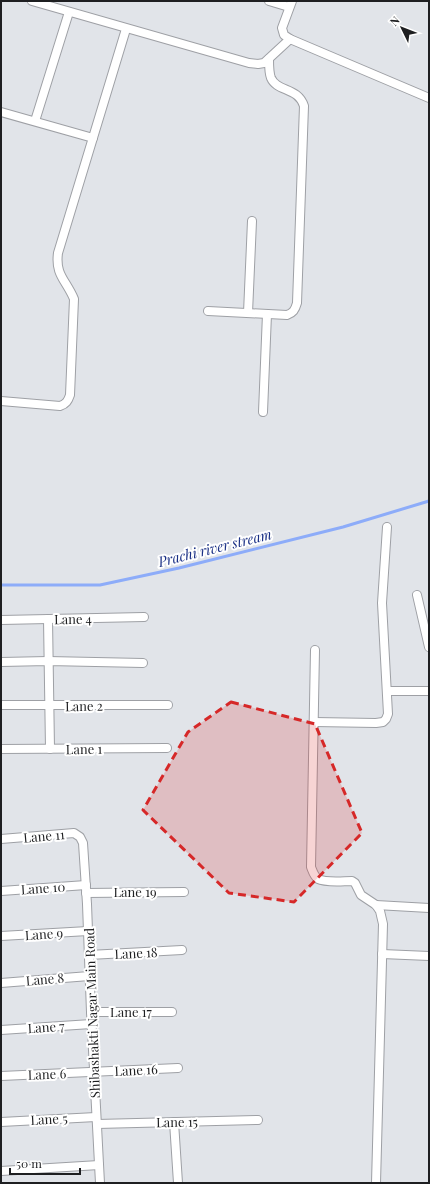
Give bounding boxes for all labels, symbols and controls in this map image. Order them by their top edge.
north arrow [382,8,422,48]
text: N [386,13,403,29]
water label: Prachi river stream [155,524,274,571]
street label: Lane 4 [54,610,92,627]
street label: Lane 2 [65,697,103,714]
street label: Lane 1 [66,740,103,757]
street label: Lane 11 [23,825,65,846]
street label: Lane 10 [20,877,66,898]
street label: Lane 19 [113,883,157,900]
street label: Lane 9 [24,924,64,943]
street label: Shibashakti Nagar Main Road [80,927,103,1098]
street label: Lane 18 [114,943,158,962]
street label: Lane 8 [25,968,65,989]
street label: Lane 17 [110,1003,153,1020]
street label: Lane 7 [27,1017,66,1036]
street label: Lane 16 [114,1060,158,1079]
street label: Lane 6 [27,1064,67,1083]
street label: Lane 5 [30,1109,68,1128]
street label: Lane 15 [156,1113,198,1130]
scale bar [10,1150,80,1176]
text: 50 m [16,1155,42,1171]

